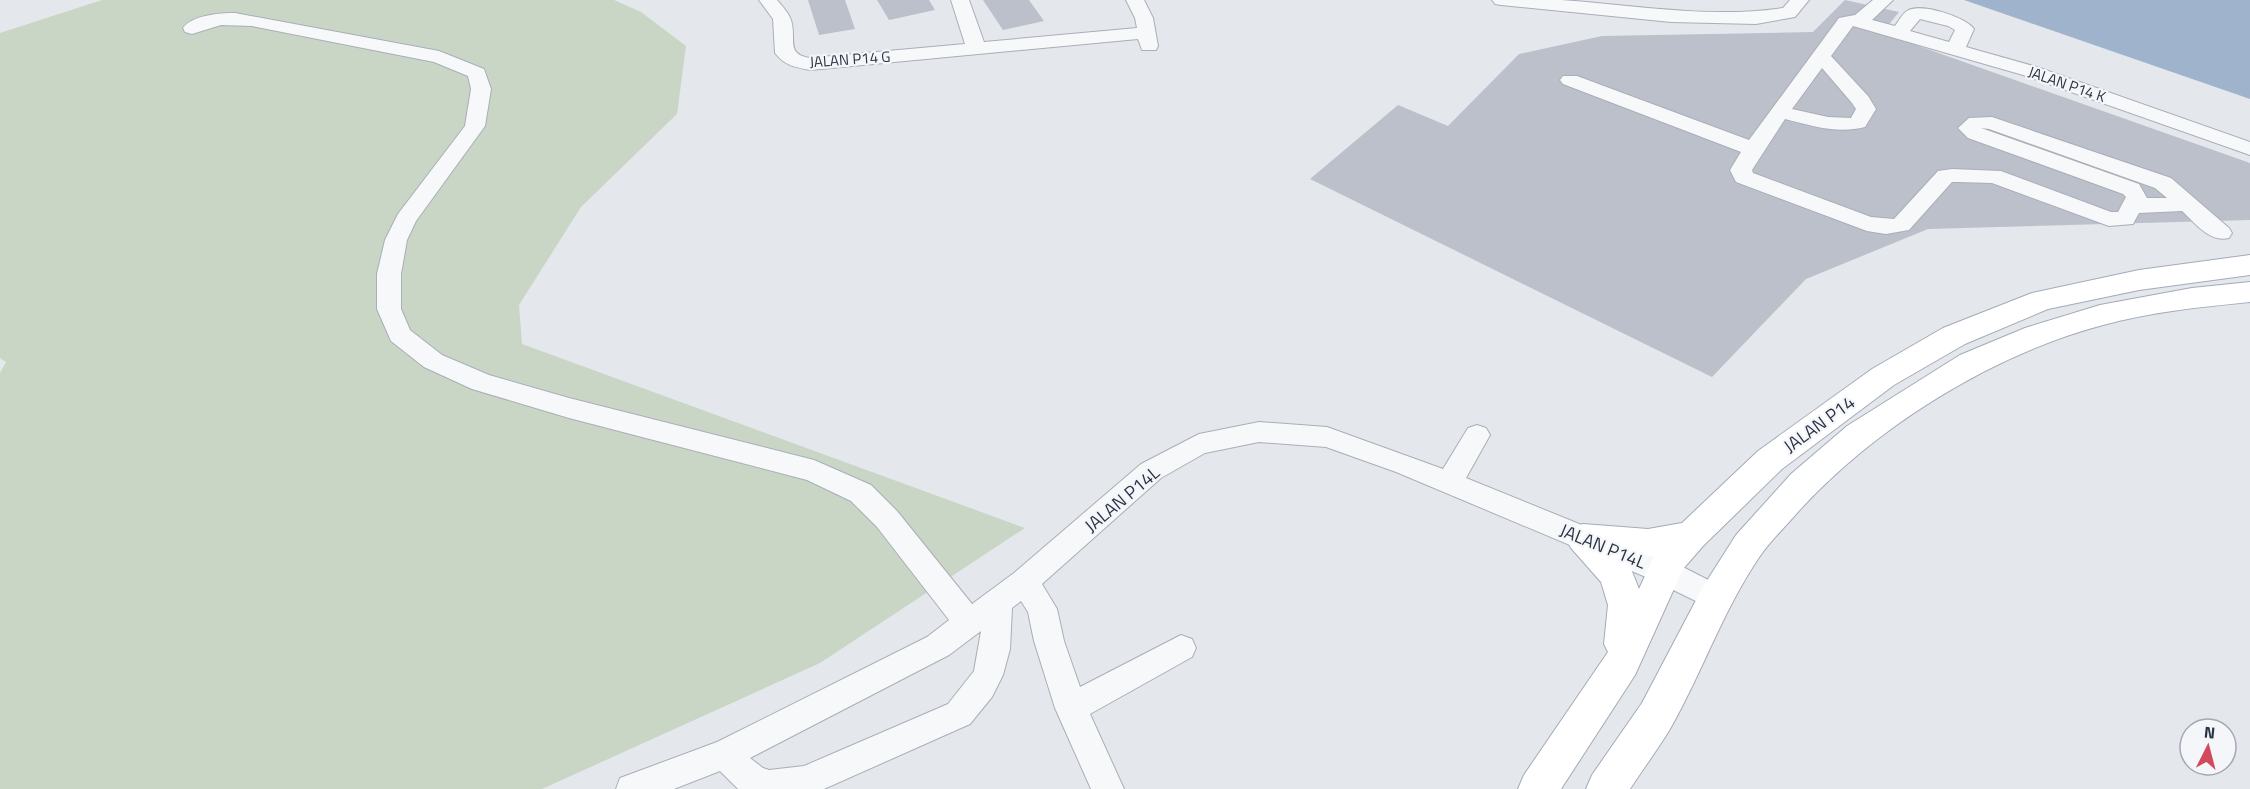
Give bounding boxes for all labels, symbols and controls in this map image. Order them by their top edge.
street label: JALAN P14 G [809,45,891,73]
street label: JALAN P14 K [2025,60,2109,108]
street label: JALAN P14 [1778,389,1860,459]
street label: JALAN P14L [1079,459,1166,539]
street label: JALAN P14L [1556,516,1651,576]
north arrow [2178,717,2238,777]
text: N [2203,720,2216,745]

